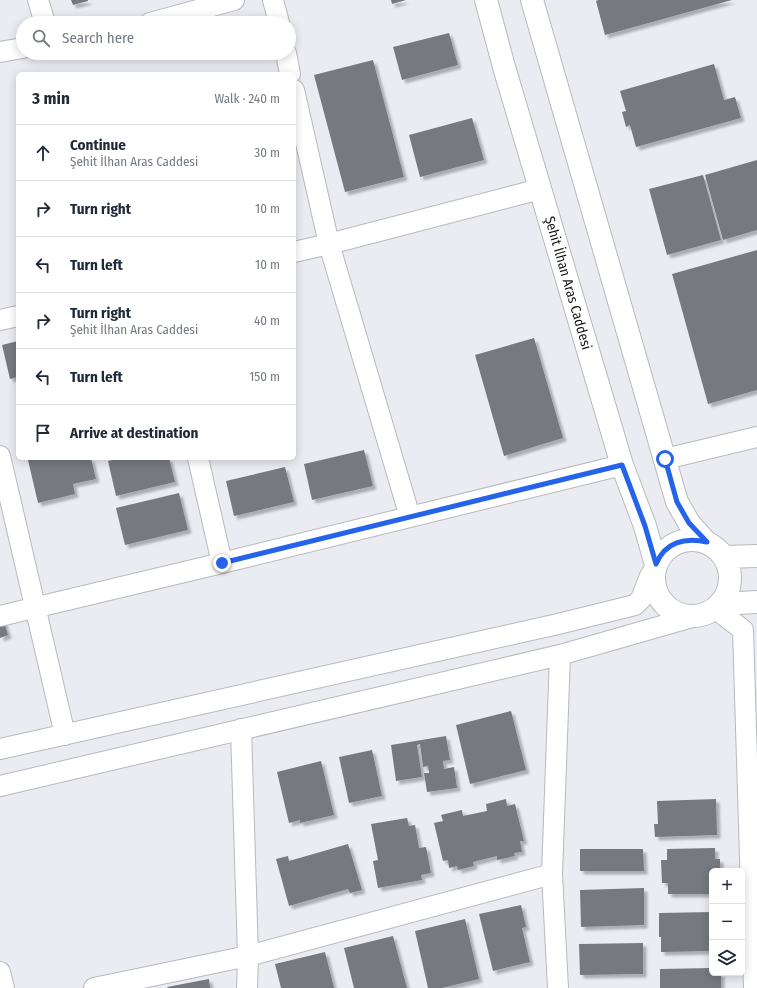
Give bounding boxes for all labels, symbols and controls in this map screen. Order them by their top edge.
search box [16,16,296,60]
icon: search [30,27,52,49]
text: Search here [62,29,134,47]
text: 3 min [32,88,70,109]
text: Walk · 240 m [214,91,280,106]
text: Continue [70,136,126,154]
icon: ahead [32,142,54,164]
text: 30 m [254,145,280,160]
text: Şehit İlhan Aras Caddesi [70,154,198,169]
icon: right [32,198,54,220]
text: Turn right [70,200,131,218]
text: 10 m [255,201,280,216]
street label: Şehit İlhan Aras Caddesi [541,214,595,352]
icon: left [32,254,54,276]
text: Turn left [70,256,123,274]
text: 10 m [255,257,280,272]
text: Turn right [70,304,131,322]
icon: right [32,310,54,332]
text: 40 m [254,313,280,328]
text: Şehit İlhan Aras Caddesi [70,322,198,337]
icon: left [32,366,54,388]
text: Turn left [70,368,123,386]
text: 150 m [249,369,280,384]
icon: arrive [32,422,54,444]
text: Arrive at destination [70,424,198,442]
route start [656,450,674,468]
route end [213,554,231,572]
map controls [709,868,745,976]
button: + [709,868,745,904]
button: − [709,904,745,940]
button: layers [709,940,745,976]

